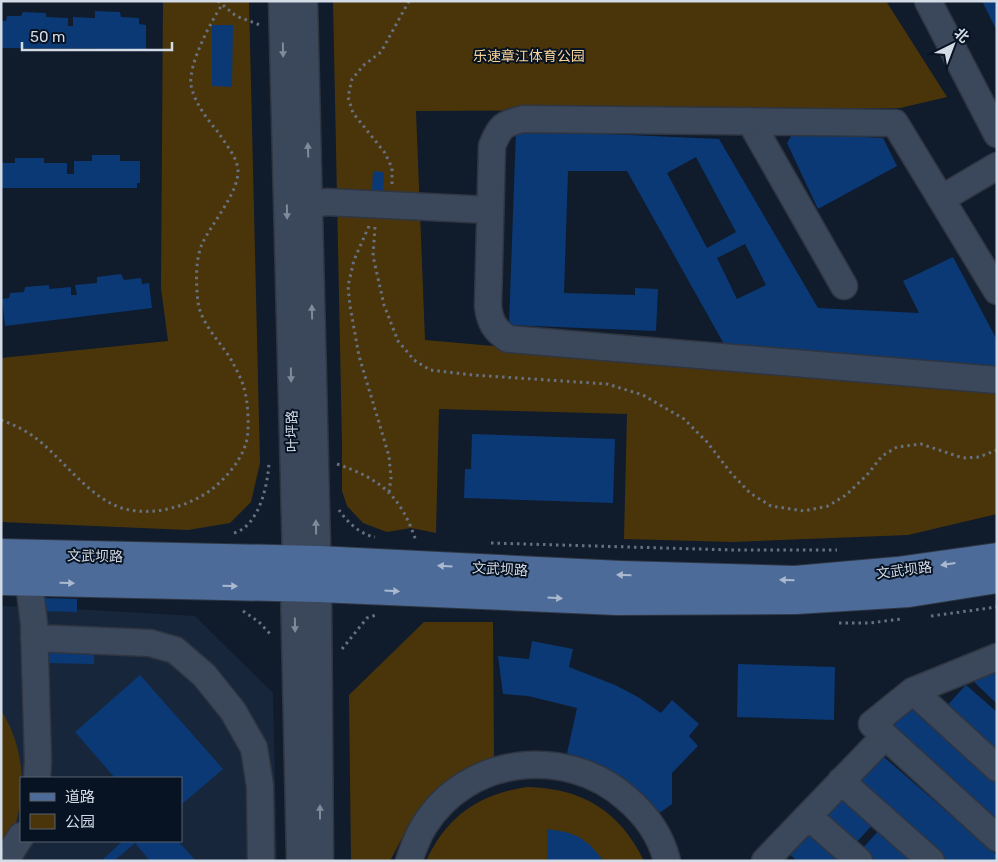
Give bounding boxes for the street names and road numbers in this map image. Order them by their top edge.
street label: 叶坪路 [284,410,301,452]
street label: 文武坝路 [67,548,123,565]
street label: 文武坝路 [875,559,933,582]
street label: 文武坝路 [472,560,528,579]

